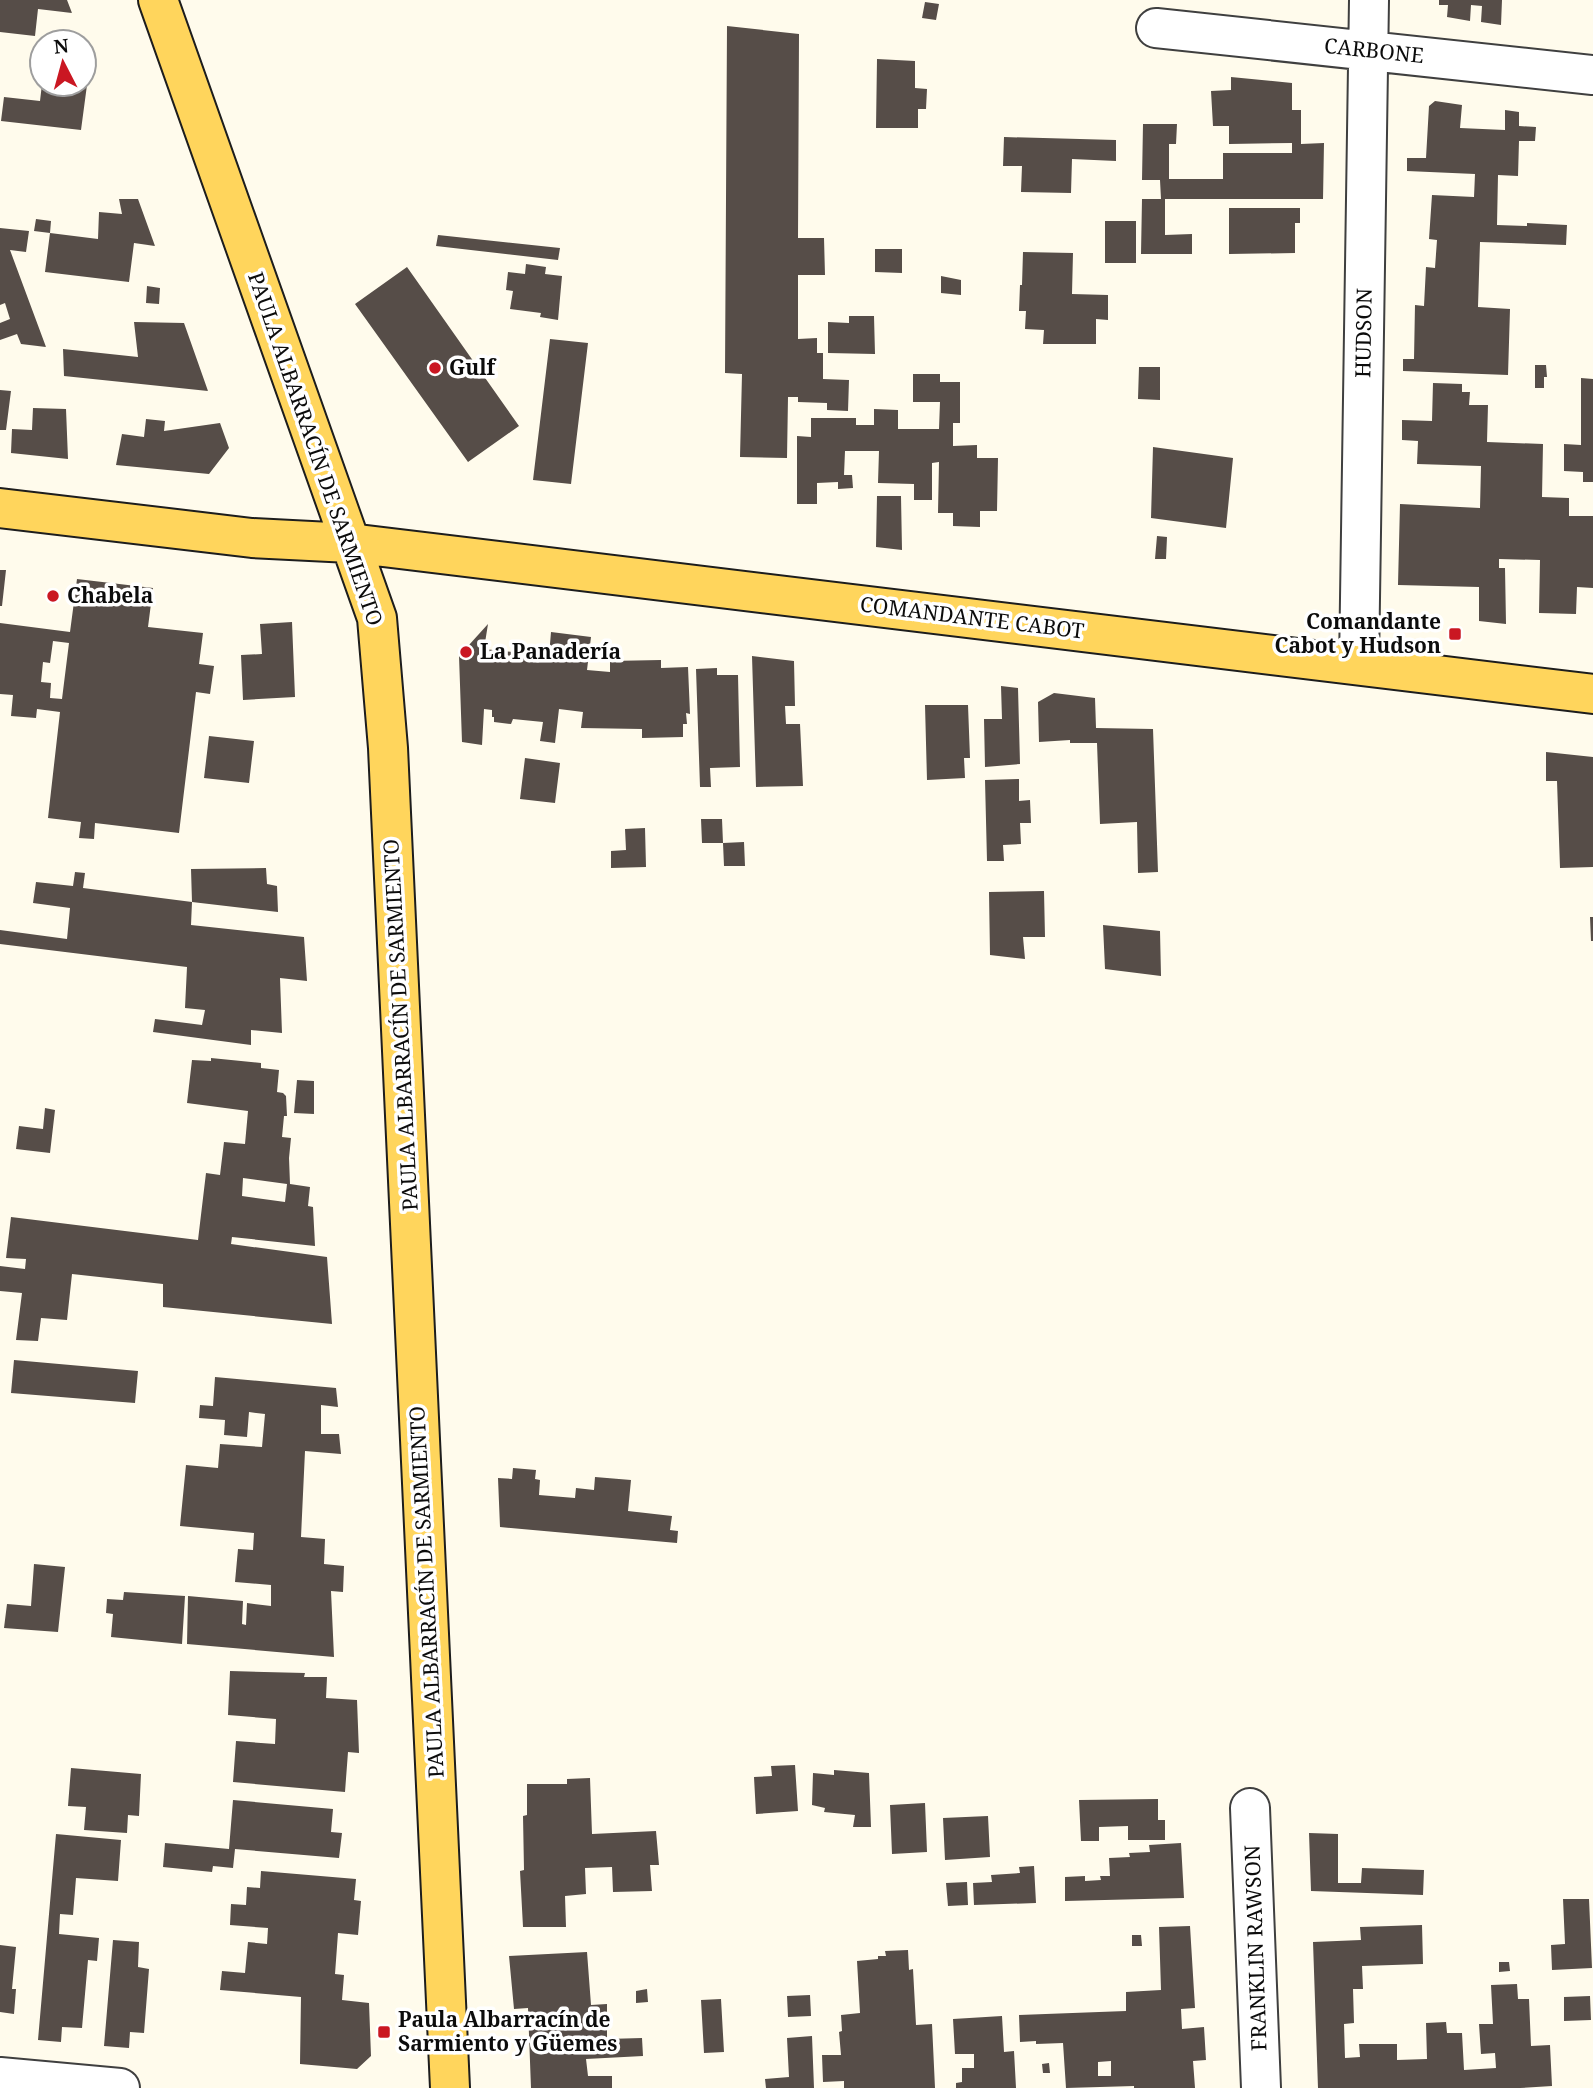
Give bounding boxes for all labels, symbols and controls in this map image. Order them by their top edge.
north arrow [28,28,98,98]
street label: CARBONE [1323,31,1425,69]
text: N [52,32,70,60]
street label: PAULA ALBARRACÍN DE SARMIENTO [242,268,390,629]
street label: HUDSON [1348,288,1378,378]
place label: Gulf [449,353,498,381]
marker: Gulf [427,360,443,376]
place label: Chabela [67,581,153,609]
marker: Chabela [45,588,61,604]
street label: COMANDANTE CABOT [858,589,1086,645]
place label: Comandante Cabot y Hudson [1274,607,1441,659]
marker: Comandante Cabot y Hudson [1447,626,1463,642]
place label: La Panadería [480,637,621,665]
marker: La Panadería [458,644,474,660]
street label: PAULA ALBARRACÍN DE SARMIENTO [376,838,424,1212]
street label: PAULA ALBARRACÍN DE SARMIENTO [402,1405,450,1779]
street label: FRANKLIN RAWSON [1237,1845,1273,2052]
place label: Paula Albarracín de Sarmiento y Güemes [398,2005,617,2057]
marker: Paula Albarracín de Sarmiento y Güemes [376,2024,392,2040]

